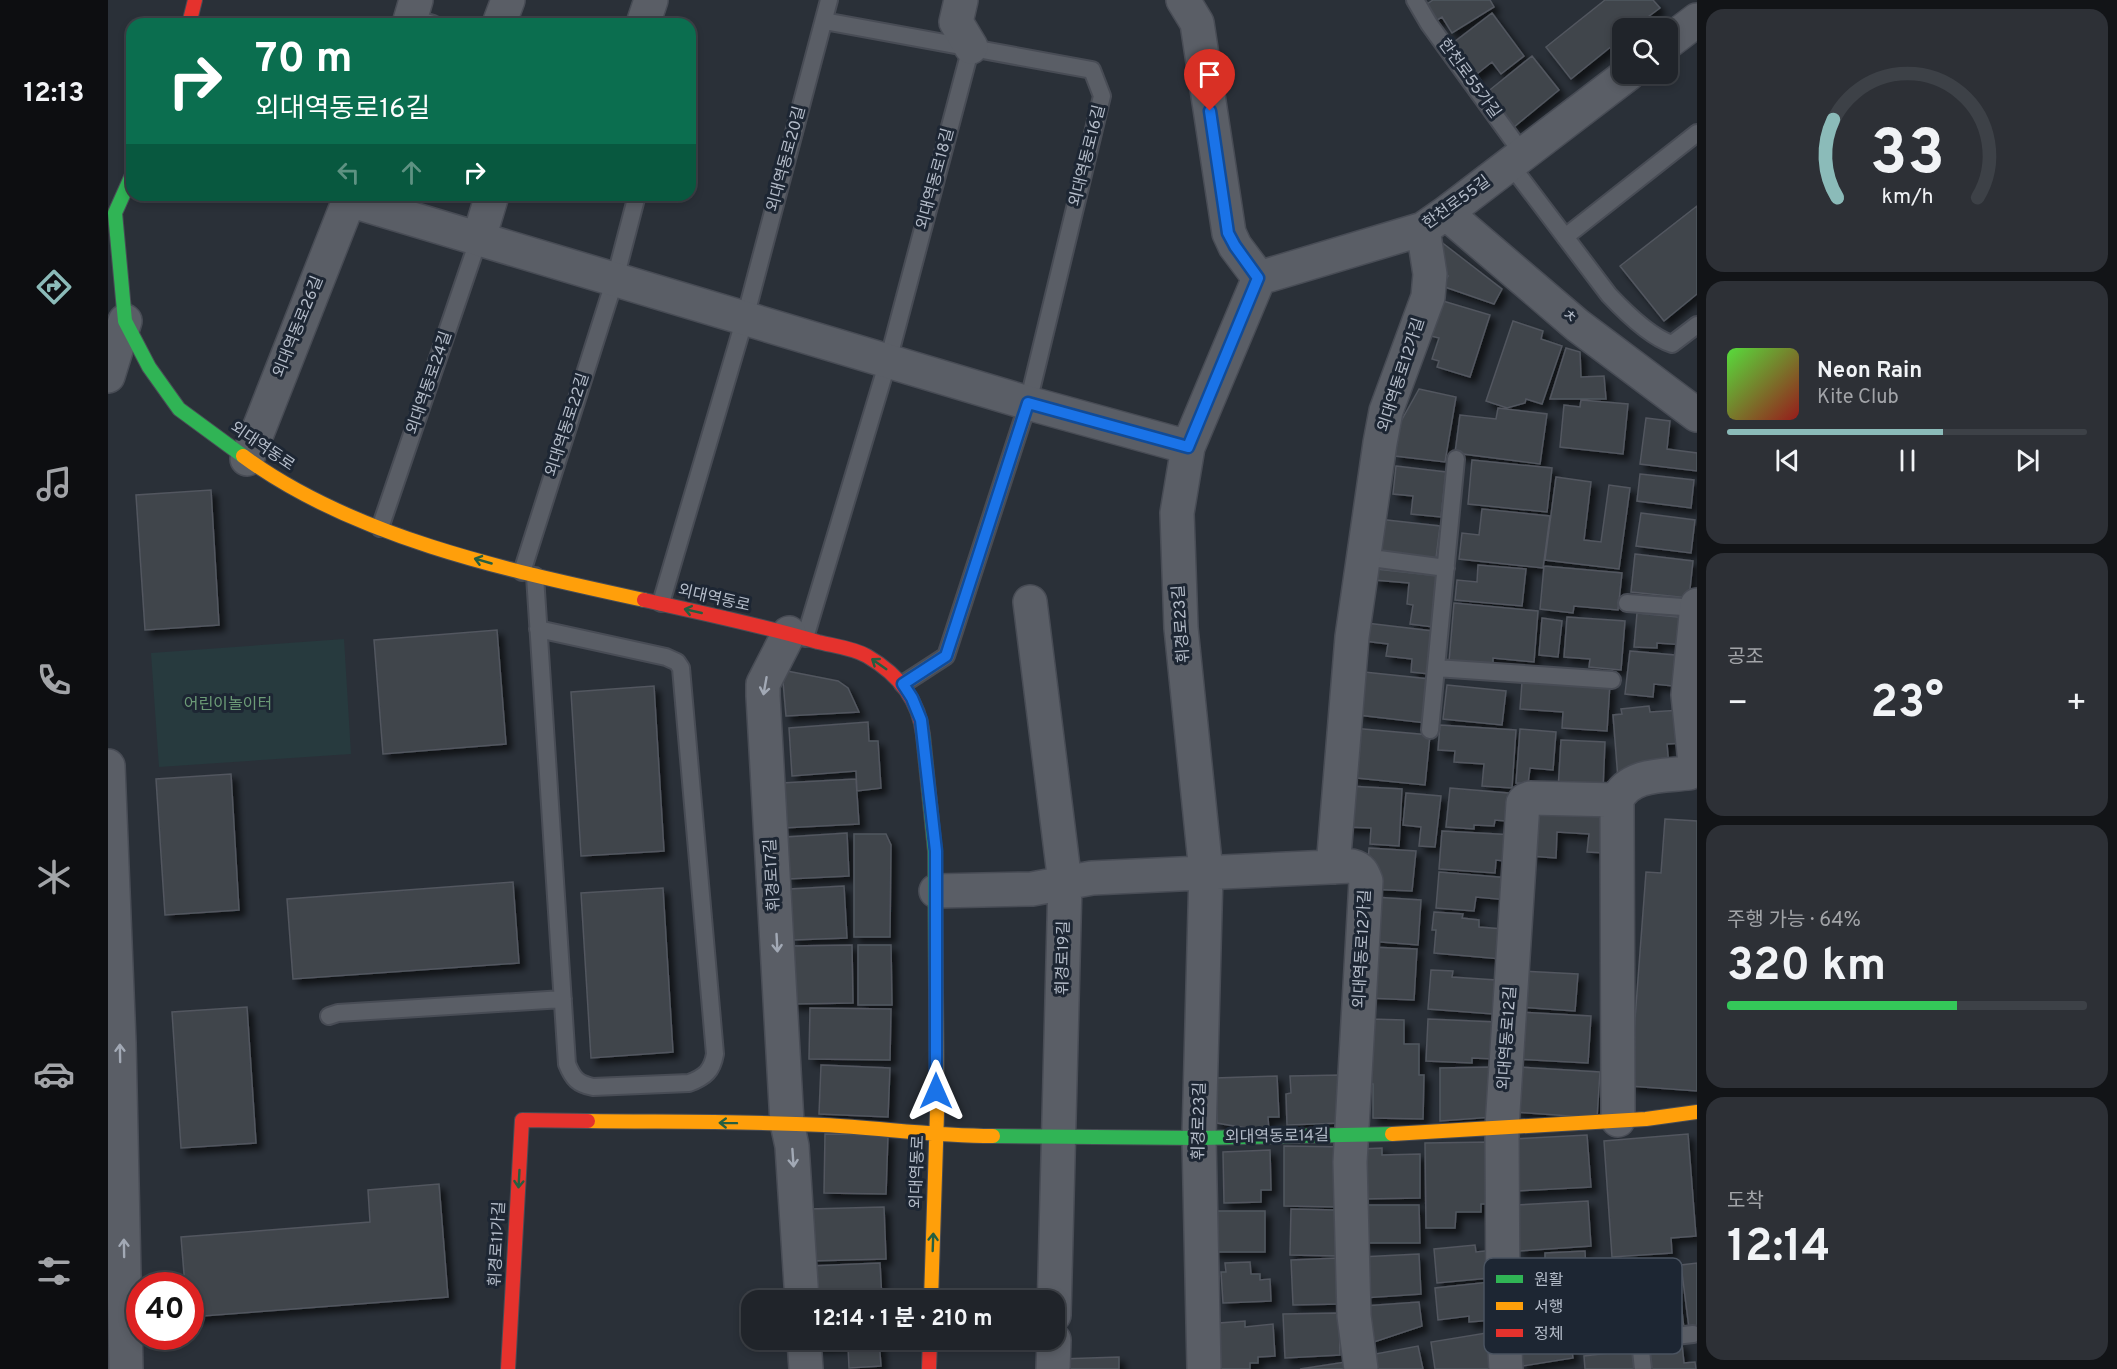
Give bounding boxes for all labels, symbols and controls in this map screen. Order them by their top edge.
map controls [1612,18,1678,84]
button: search [1612,18,1678,84]
text: 70 m [255,34,353,87]
street label: 한천로55가길 [1433,35,1505,123]
icon: right [156,42,234,120]
pin [1184,49,1235,111]
icon: arrive [1193,58,1226,91]
text: 12:13 [24,77,84,111]
text: 외대역동로16길 [255,93,430,127]
street label: 외대역동로16길 [1066,103,1110,209]
street label: 외대역동로20길 [763,104,811,214]
text: 33 [1870,117,1944,196]
street label: 외대역동로18길 [913,126,959,232]
icon: left [332,156,365,189]
icon: ahead [395,156,428,189]
icon: right [458,156,491,189]
street label: 한천로55길 [1419,172,1495,234]
text: km/h [1881,184,1933,211]
icon: directions [33,266,75,308]
street label: 외대역동로26길 [270,273,328,381]
street label: ㅊ [1557,305,1581,329]
street label: 외대역동로12가길 [1374,315,1430,435]
street label: 외대역동로24길 [403,329,457,437]
text: Neon Rain [1817,358,1922,385]
street label: 외대역동로22길 [542,371,594,479]
text: Kite Club [1817,385,1899,411]
street label: 외대역동로 [226,418,298,476]
icon: previous [1771,444,1804,477]
icon: pause [1891,444,1924,477]
icon: next [2011,444,2044,477]
icon: music [33,463,75,505]
one-way arrow [474,555,493,566]
street label: 외대역동로 [676,581,752,617]
street label: 휘경로23길 [1169,584,1195,664]
one-way arrow [684,604,703,616]
text: 공조 [1727,645,1764,671]
one-way arrow [872,658,888,670]
icon: phone [33,659,75,701]
one-way arrow [759,676,770,695]
text: 23° [1870,676,1944,733]
text: − [1727,684,1748,726]
text: + [2066,684,2087,726]
park label: 어린이놀이터 [184,695,272,715]
street label: 휘경로17길 [761,838,785,912]
icon: climate [33,856,75,898]
street label: 외대역동로12가길 [1350,889,1376,1009]
text: 주행 가능 · 64% [1727,908,1861,934]
street label: 휘경로19길 [1053,921,1075,995]
one-way arrow [771,932,782,952]
text: 320 km [1727,939,1886,996]
street label: 외대역동로12길 [1494,985,1522,1091]
one-way arrow [114,1043,125,1063]
icon: car [33,1053,75,1095]
position arrow [904,1059,968,1123]
street label: 휘경로23길 [1189,1082,1211,1160]
one-way arrow [719,1117,739,1129]
street label: 외대역동로14길 [1225,1126,1329,1148]
street label: 외대역동로 [907,1135,929,1209]
one-way arrow [788,1147,799,1167]
one-way arrow [513,1168,524,1188]
text: 도착 [1727,1189,1764,1215]
street label: 휘경로11가길 [486,1201,510,1287]
text: 12:14 [1727,1220,1830,1277]
one-way arrow [927,1233,939,1253]
one-way arrow [118,1238,129,1258]
icon: filters [33,1250,75,1292]
legend [1484,1258,1682,1354]
text: 원활 [1534,1271,1564,1291]
speed limit sign: 40 [126,1272,204,1350]
text: 서행 [1534,1298,1563,1318]
text: 12:14 · 1 분 · 210 m [813,1306,993,1333]
text: 정체 [1534,1325,1563,1345]

